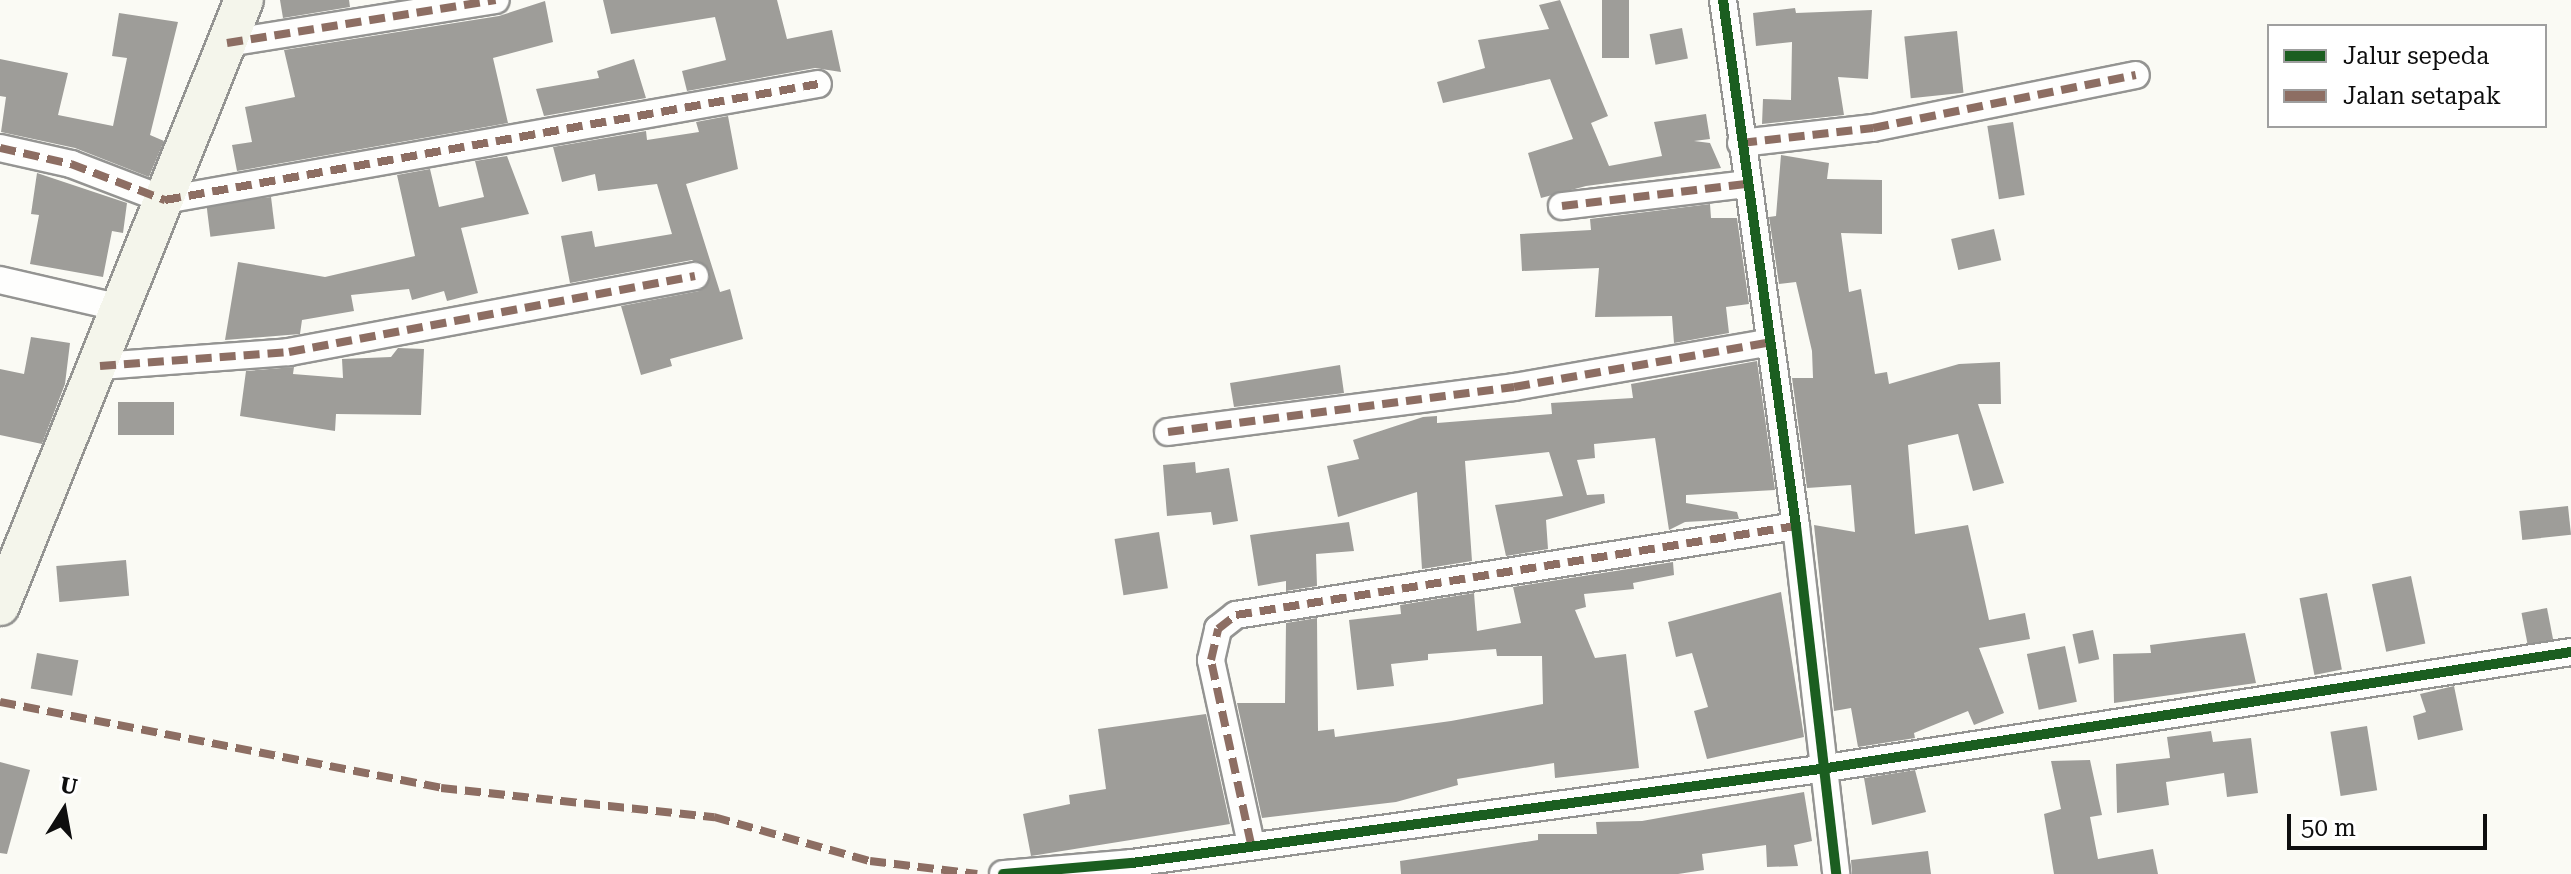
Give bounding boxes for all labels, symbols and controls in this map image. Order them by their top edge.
legend [2267,24,2547,128]
text: Jalur sepeda [2343,42,2489,70]
text: Jalan setapak [2343,82,2501,110]
north arrow [24,770,104,850]
text: U [58,772,79,800]
scale bar [2291,798,2491,848]
text: 50 m [2301,814,2356,842]

